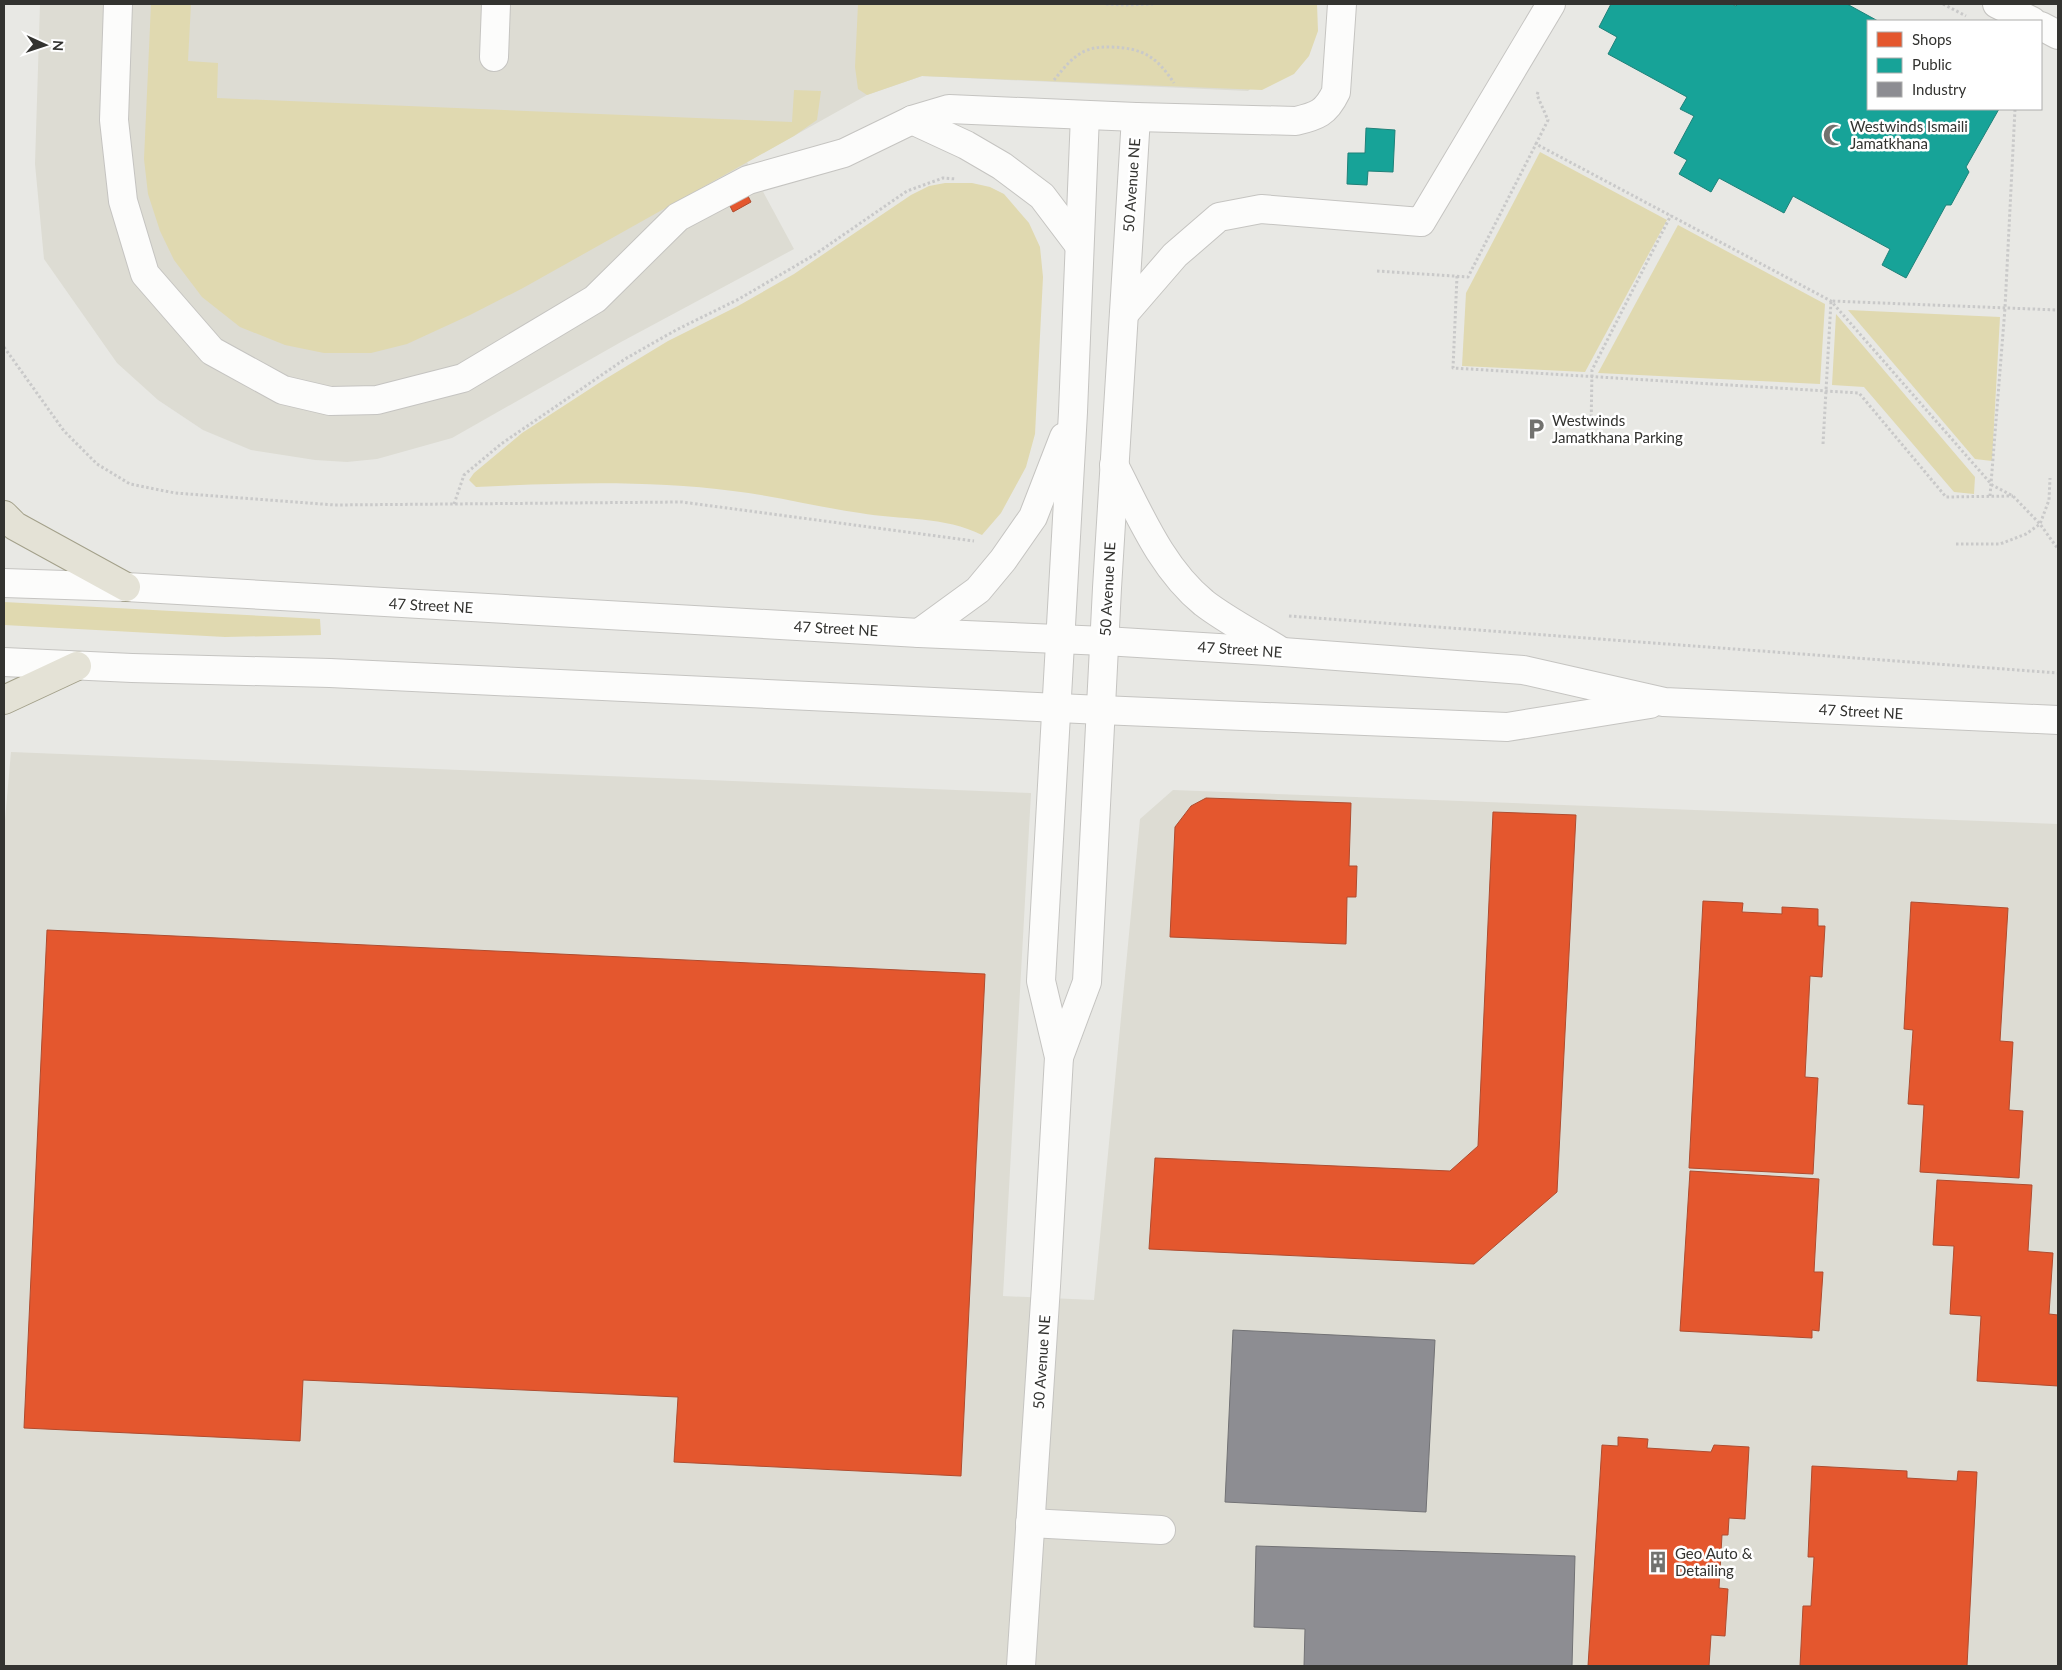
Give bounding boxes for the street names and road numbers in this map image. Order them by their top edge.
street label: 50 Avenue NE [1119,137,1143,233]
street label: 50 Avenue NE [1096,541,1118,637]
street label: 47 Street NE [388,594,474,616]
street label: 47 Street NE [793,617,879,639]
street label: 47 Street NE [1197,637,1283,661]
street label: 47 Street NE [1818,700,1904,722]
street label: 50 Avenue NE [1029,1314,1053,1410]

